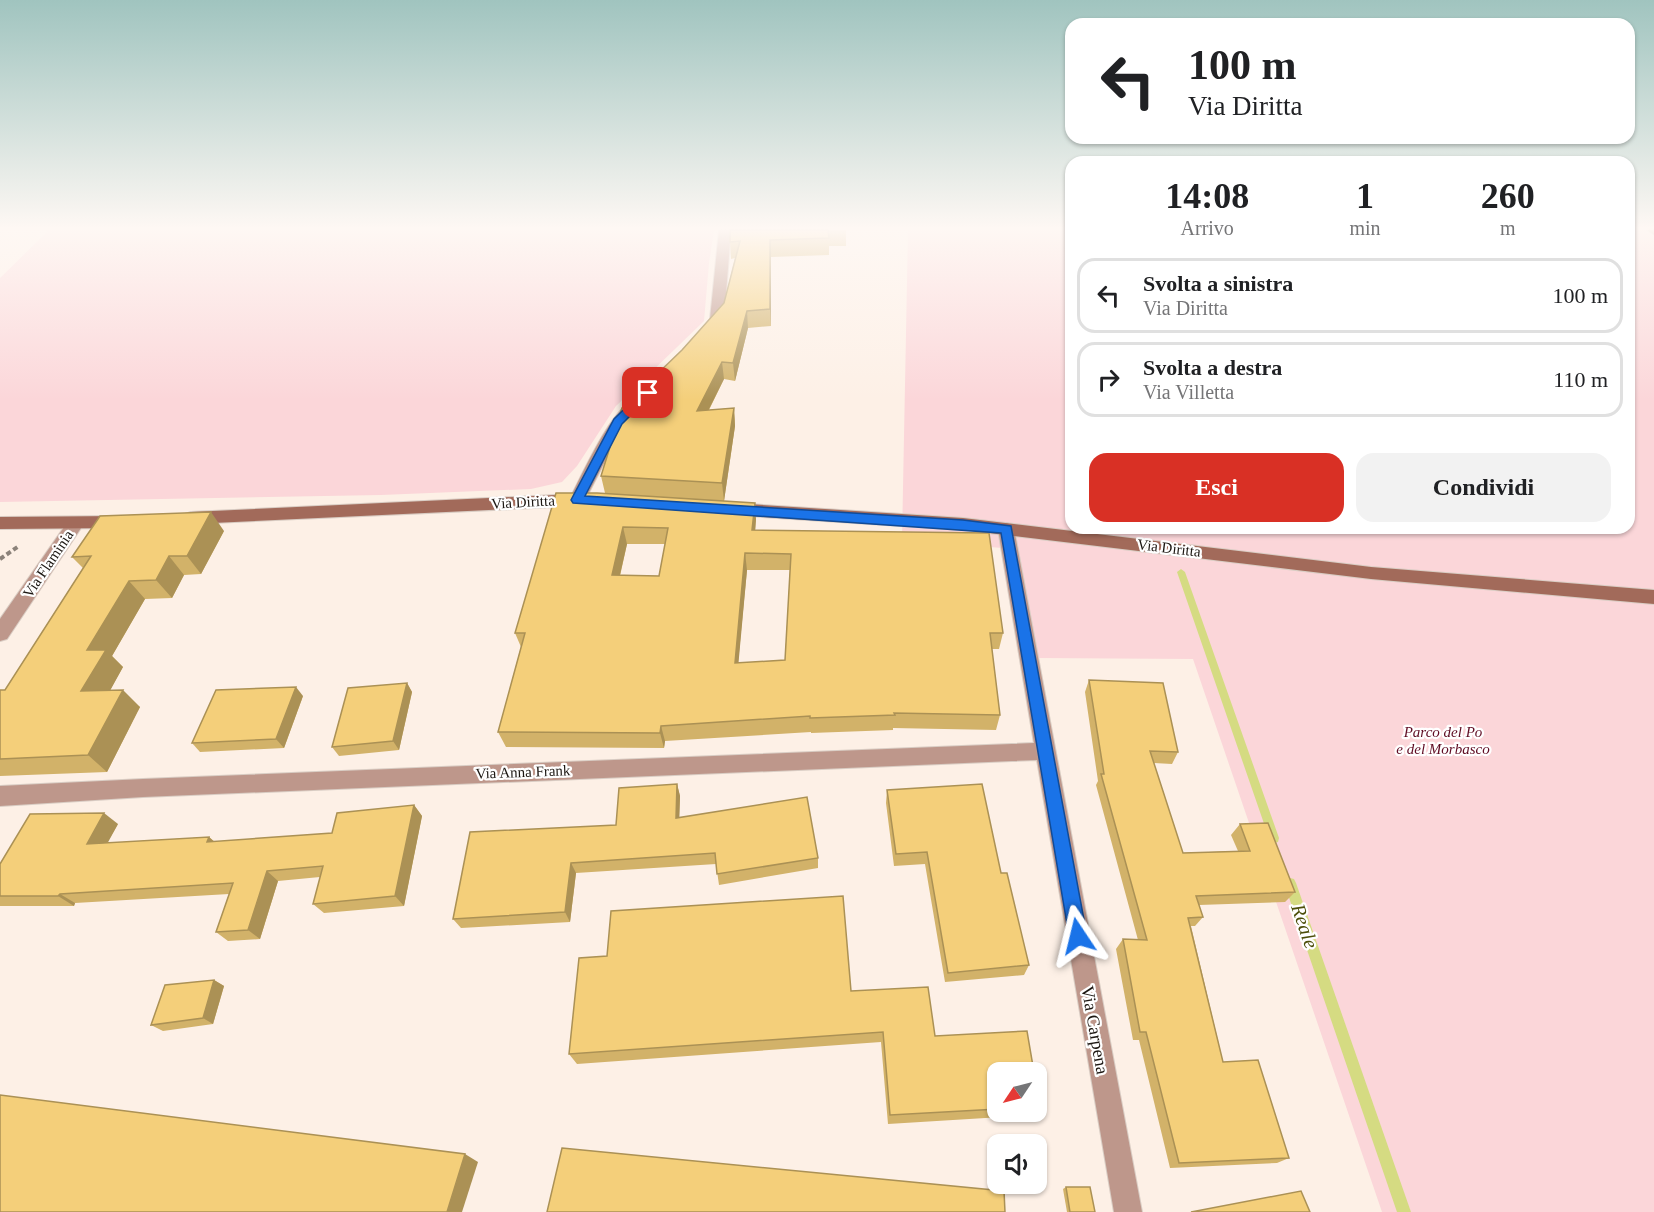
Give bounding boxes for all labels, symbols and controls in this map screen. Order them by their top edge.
icon: left [1089,42,1167,120]
text: 100 m [1188,42,1297,88]
text: Via Diritta [1188,91,1303,121]
text: 14:08 [1165,176,1249,216]
text: 1 [1356,176,1374,216]
text: 260 [1481,176,1535,216]
text: Arrivo [1181,217,1234,239]
text: min [1349,217,1381,239]
text: m [1500,217,1516,239]
text: Svolta a sinistra [1143,271,1293,296]
icon: left [1092,279,1125,312]
text: 100 m [1552,283,1608,308]
text: Via Diritta [1143,297,1228,319]
text: Svolta a destra [1143,355,1282,380]
icon: right [1092,363,1125,396]
pin [622,367,673,418]
text: 110 m [1553,367,1608,392]
icon: arrive [631,376,664,409]
text: Via Villetta [1143,381,1234,403]
button: Esci [1089,453,1344,522]
button: Condividi [1356,453,1611,522]
street label: Via Diritta [491,492,556,512]
street label: Via Flaminia [20,527,77,601]
street label: Via Diritta [1136,536,1202,560]
park label: Parco del Po e del Morbasco [1396,724,1490,757]
street label: Via Anna Frank [475,762,571,782]
water label: Reale [1287,900,1323,951]
position arrow [1046,904,1110,968]
street label: Via Carpena [1077,984,1113,1076]
north arrow [987,1062,1047,1122]
map controls [987,1062,1047,1194]
button: sound [987,1134,1047,1194]

